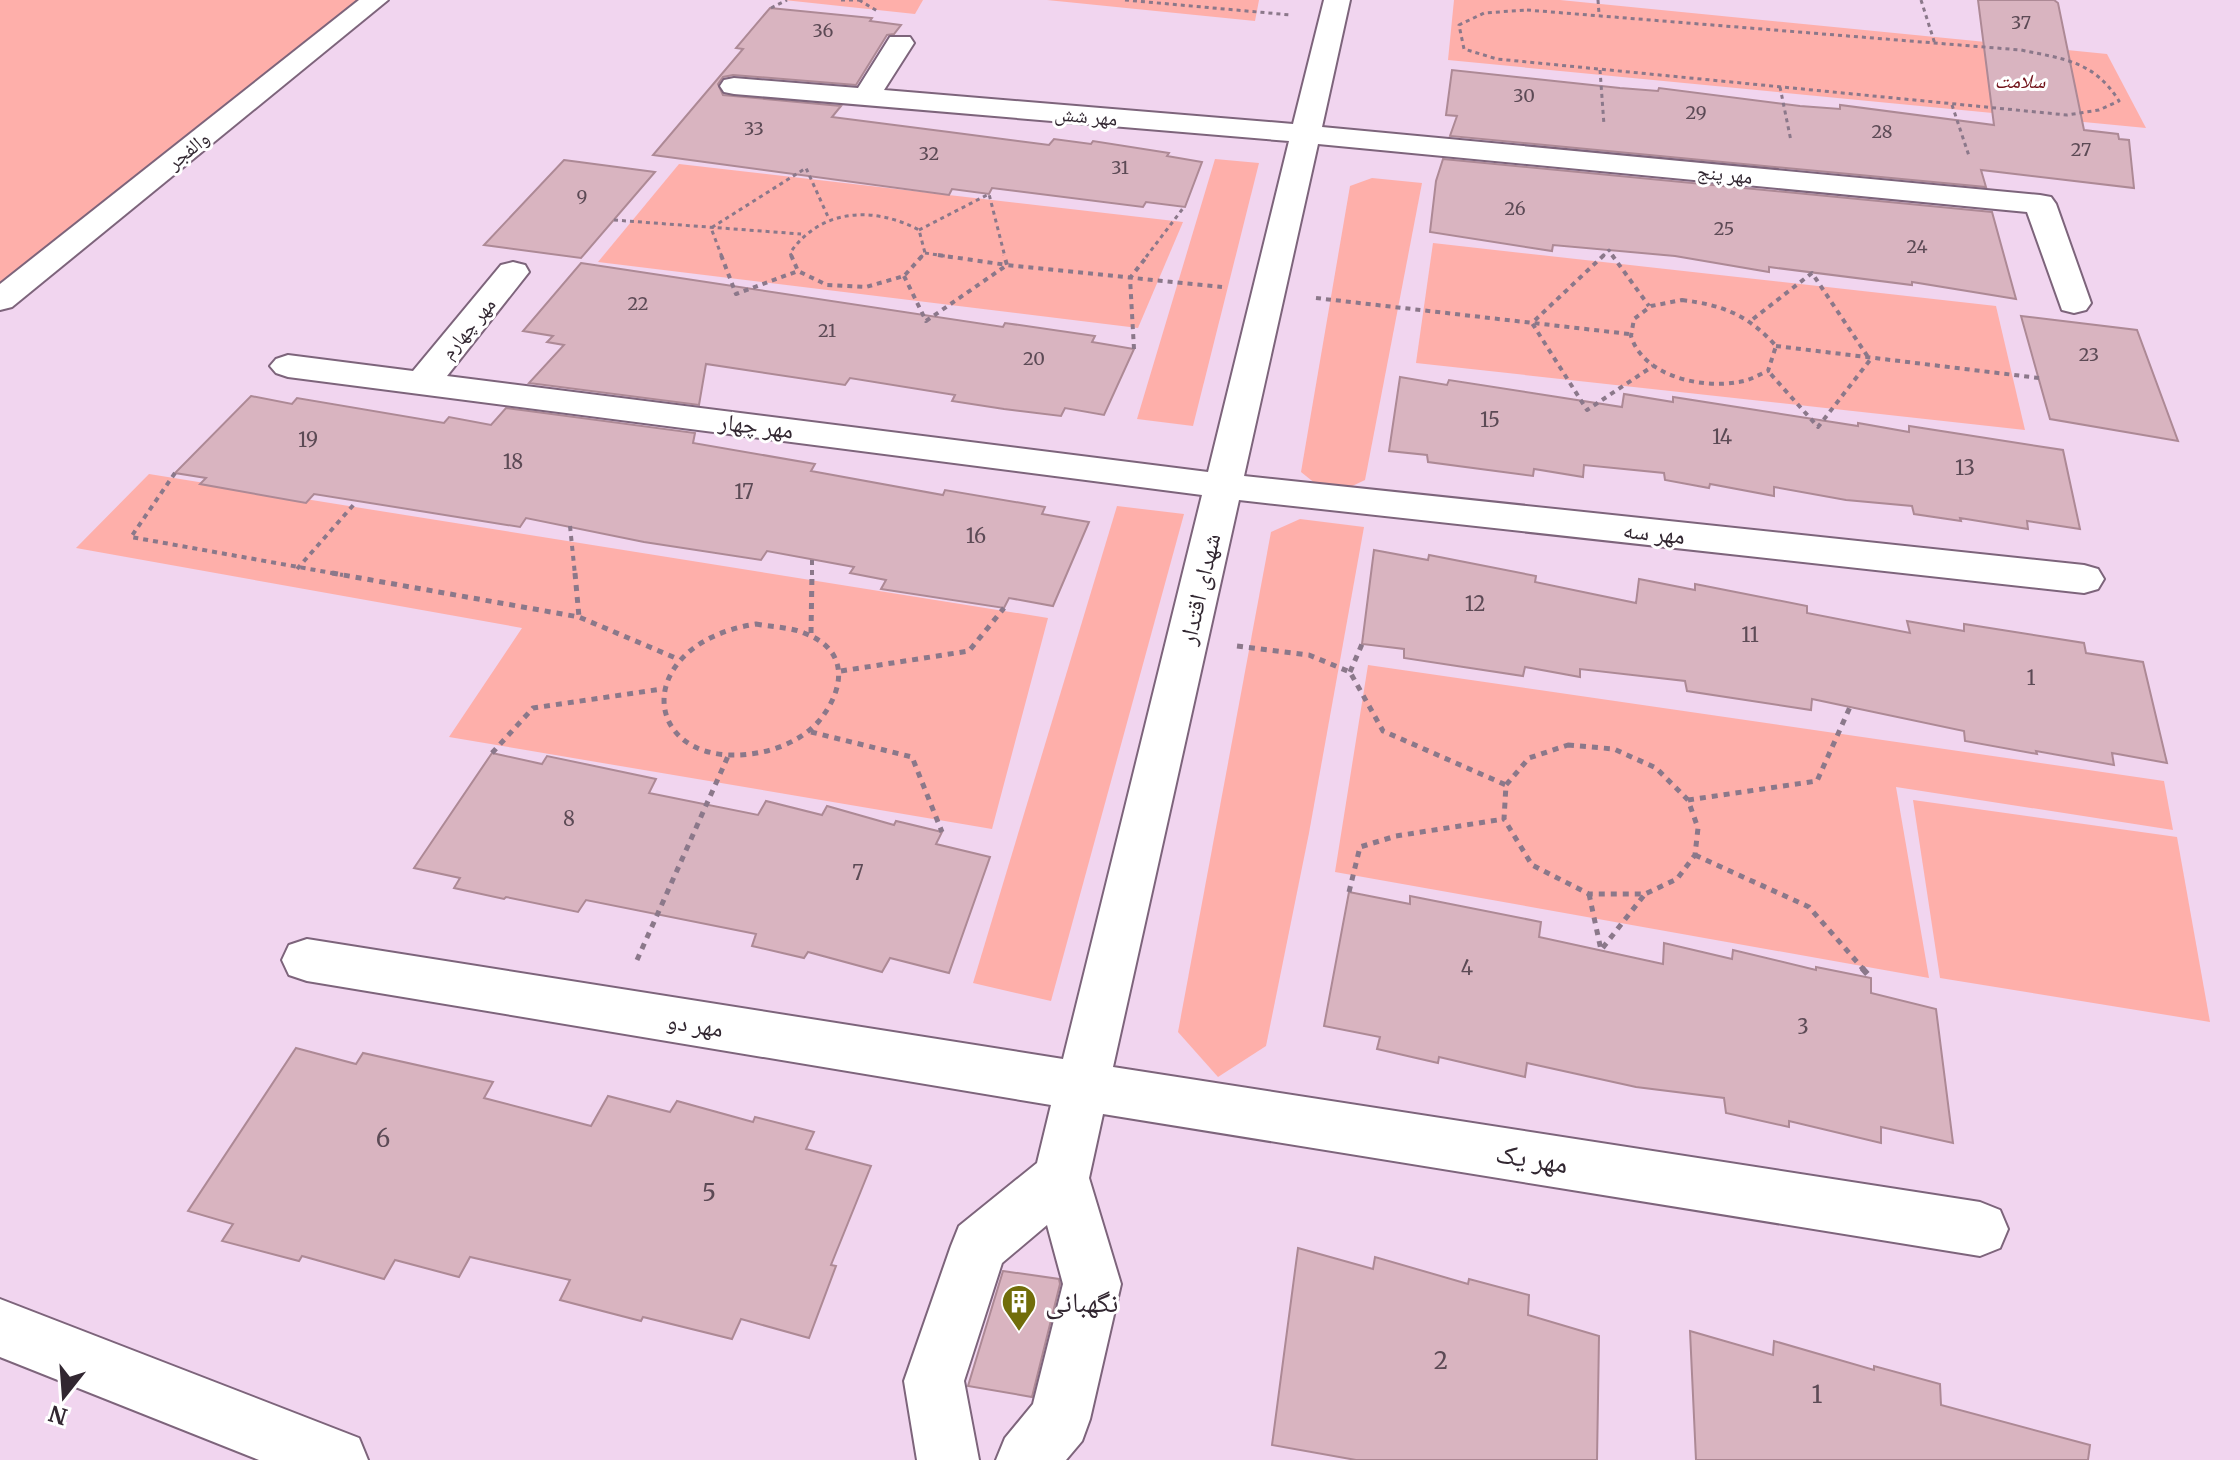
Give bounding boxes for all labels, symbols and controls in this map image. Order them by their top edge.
house number: 37 [2011,11,2031,34]
house number: 36 [813,19,834,42]
park label: سلامت [1995,68,2046,93]
house number: 30 [1513,84,1535,107]
street label: مهر شش [1054,100,1119,131]
house number: 29 [1685,101,1707,124]
house number: 33 [744,117,764,140]
house number: 28 [1871,120,1893,143]
street label: والفجر [161,125,214,175]
house number: 27 [2071,138,2091,161]
house number: 32 [919,142,939,165]
house number: 31 [1111,156,1129,179]
street label: مهر پنج [1696,158,1754,190]
house number: 9 [577,185,587,208]
house number: 26 [1504,197,1526,220]
house number: 25 [1714,217,1734,240]
house number: 24 [1906,235,1928,258]
street label: مهر چهارم [435,292,502,365]
house number: 22 [627,292,649,315]
house number: 21 [818,319,836,342]
house number: 23 [2079,343,2099,366]
house number: 20 [1023,347,1045,370]
street label: مهر چهار [716,405,795,445]
house number: 15 [1480,407,1500,432]
house number: 14 [1712,424,1732,449]
house number: 19 [298,427,318,452]
house number: 18 [503,449,523,474]
house number: 13 [1955,455,1975,480]
house number: 17 [734,479,754,504]
street label: مهر سه [1622,514,1687,551]
house number: 16 [966,523,986,548]
street label: شهدای اقتدار [1171,530,1227,649]
house number: 12 [1465,591,1485,616]
house number: 11 [1741,622,1759,647]
house number: 1 [2026,665,2036,690]
house number: 8 [563,806,575,831]
house number: 7 [852,860,864,885]
house number: 4 [1461,955,1473,980]
street label: مهر دو [665,1005,725,1044]
house number: 3 [1797,1014,1809,1039]
house number: 6 [376,1123,390,1154]
street label: مهر یک [1493,1135,1571,1181]
house number: 5 [702,1177,716,1208]
building icon: نگهبانی [1000,1283,1038,1333]
place label: نگهبانی [1045,1284,1118,1320]
house number: 2 [1434,1345,1448,1376]
north arrow [24,1356,104,1436]
house number: 1 [1812,1379,1823,1410]
text: N [45,1399,71,1431]

